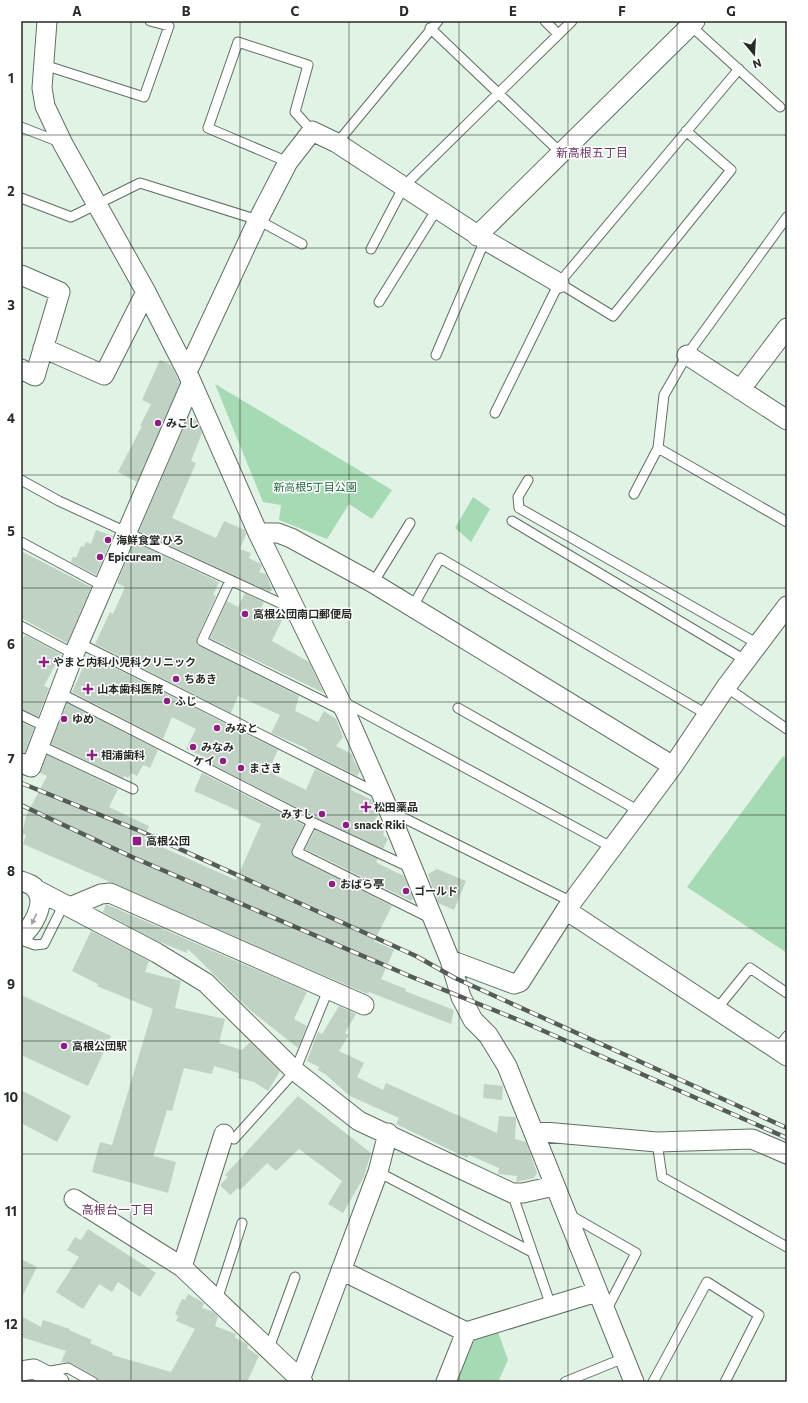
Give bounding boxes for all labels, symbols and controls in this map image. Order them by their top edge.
text: A [72,3,82,19]
text: B [182,3,191,19]
text: C [291,3,300,19]
text: D [399,3,409,19]
text: E [509,3,517,19]
text: F [618,3,626,19]
text: G [726,3,736,19]
north arrow [734,34,774,74]
text: N [751,57,763,71]
text: 1 [8,70,14,86]
district label: 新高根五丁目 [556,145,628,159]
text: 2 [7,183,15,199]
text: 3 [7,297,15,313]
text: 4 [7,410,15,426]
place label: みこし [166,416,199,429]
marker: みこし [153,418,163,428]
park label: 新高根5丁目公園 [273,480,357,493]
text: 5 [7,523,15,539]
place label: 海鮮食堂 ひろ [116,533,184,546]
marker: 海鮮食堂 ひろ [103,535,113,545]
place label: Epicuream [108,550,162,563]
marker: Epicuream [95,552,105,562]
place label: 高根公団南口郵便局 [253,607,352,620]
marker: 高根公団南口郵便局 [240,609,250,619]
text: 6 [7,636,15,652]
place label: やまと内科小児科クリニック [53,655,196,668]
marker: やまと内科小児科クリニック [38,656,50,668]
place label: ちあき [184,672,217,685]
marker: ちあき [171,674,181,684]
place label: 山本歯科医院 [97,682,163,695]
marker: 山本歯科医院 [82,683,94,695]
place label: ふじ [175,694,197,707]
marker: ふじ [162,696,172,706]
place label: ゆめ [72,712,94,725]
marker: ゆめ [59,714,69,724]
place label: みなと [225,721,258,734]
marker: みなと [212,723,222,733]
place label: みなみ [201,740,234,753]
marker: みなみ [188,742,198,752]
place label: 相浦歯科 [101,748,145,761]
marker: 相浦歯科 [86,749,98,761]
text: 7 [7,750,15,766]
place label: ケイ [193,754,215,767]
marker: ケイ [218,756,228,766]
place label: まさき [249,761,282,774]
marker: まさき [236,763,246,773]
place label: 松田薬品 [374,800,418,813]
marker: 松田薬品 [361,802,371,812]
place label: みすし [281,807,314,820]
marker: みすし [317,809,327,819]
place label: snack Riki [354,818,405,831]
marker: snack Riki [341,820,351,830]
place label: 高根公団 [146,834,190,847]
marker: 高根公団 [131,835,143,847]
text: 8 [7,863,15,879]
place label: おばら亭 [340,877,384,890]
marker: おばら亭 [327,879,337,889]
place label: ゴールド [414,884,458,897]
marker: ゴールド [401,886,411,896]
one-way arrow [31,914,37,925]
text: 9 [7,976,15,992]
place label: 高根公団駅 [72,1039,127,1052]
marker: 高根公団駅 [59,1041,69,1051]
text: 10 [4,1089,19,1105]
district label: 高根台一丁目 [82,1202,154,1216]
text: 11 [5,1203,17,1219]
text: 12 [4,1316,18,1332]

